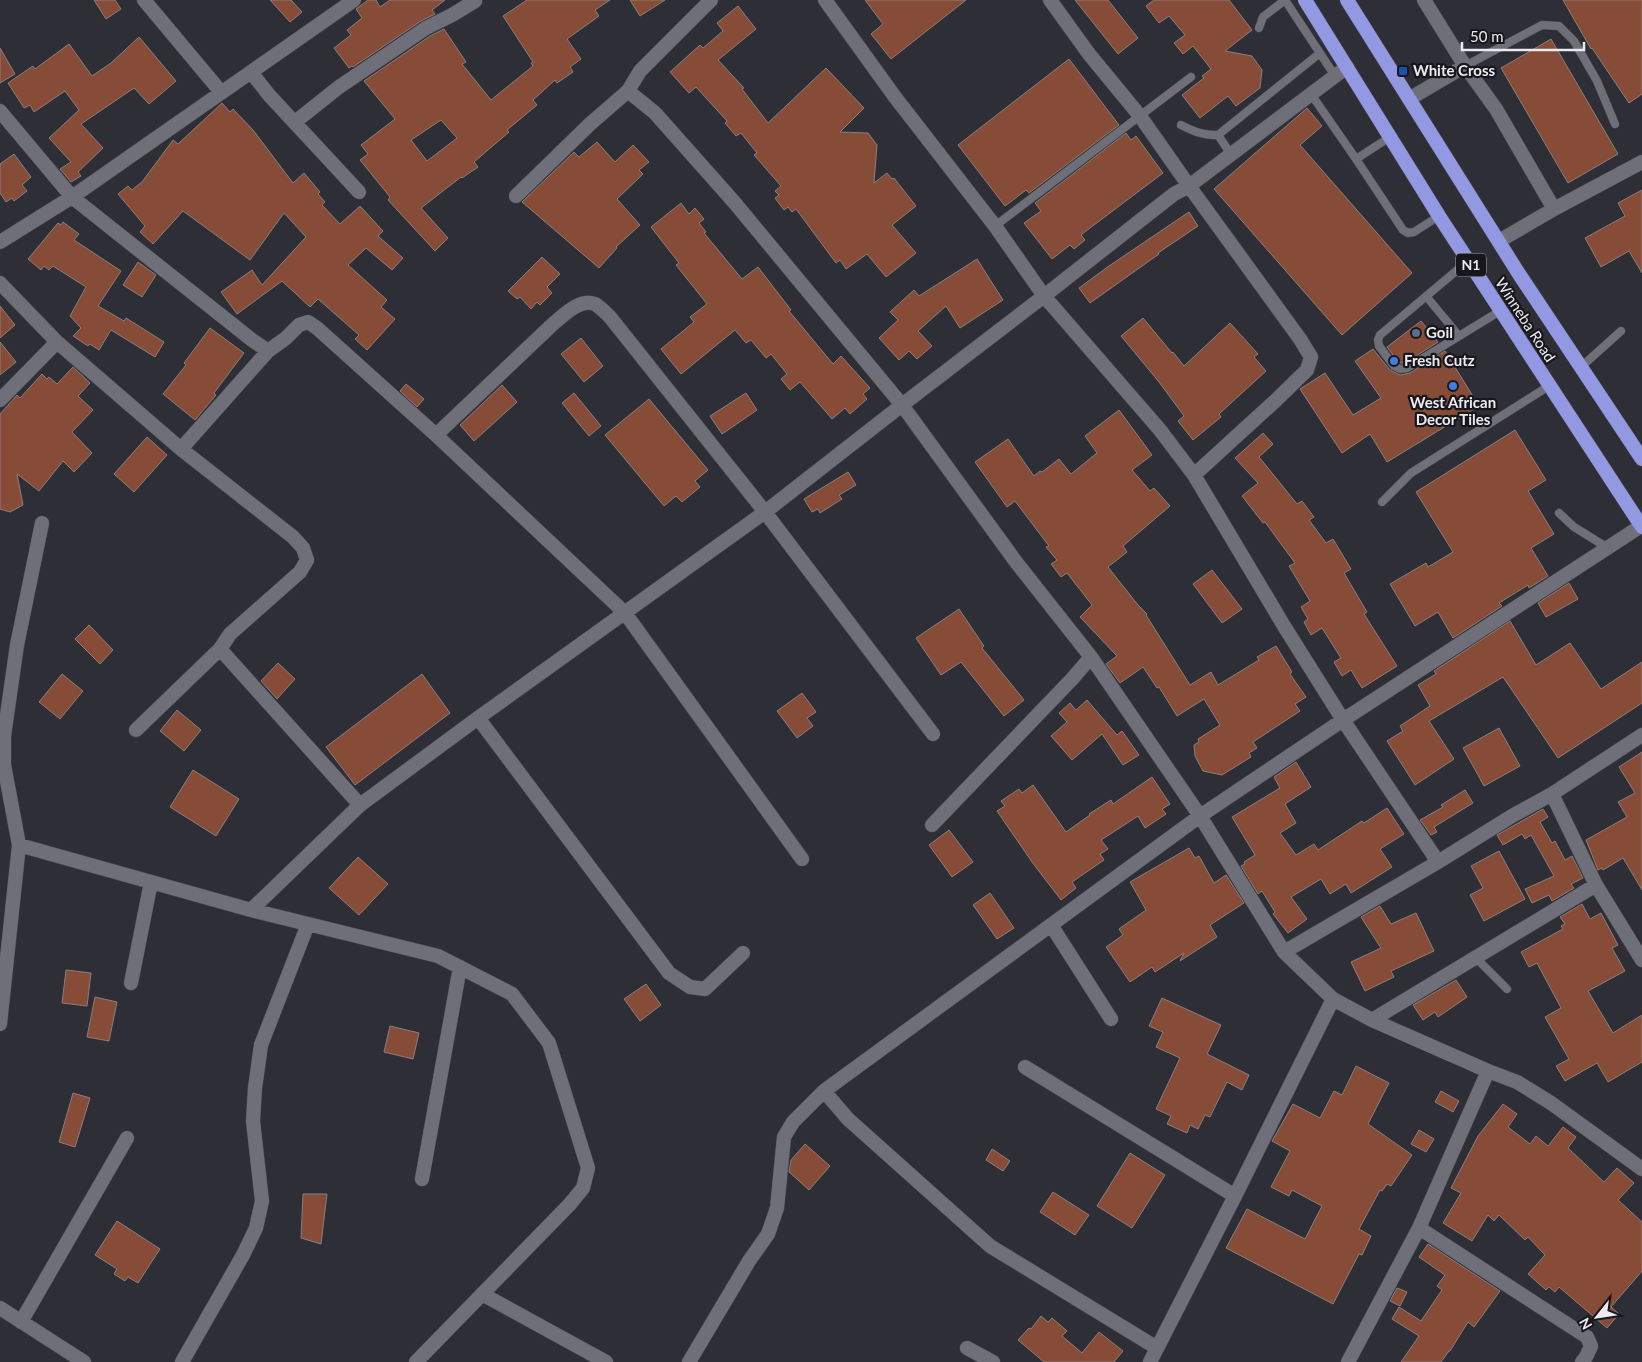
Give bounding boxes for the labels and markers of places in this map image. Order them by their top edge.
place label: White Cross [1413,61,1496,79]
marker: White Cross [1397,65,1409,77]
place label: Goil [1426,323,1453,341]
marker: Goil [1410,327,1422,339]
place label: Fresh Cutz [1404,351,1475,369]
marker: Fresh Cutz [1388,355,1400,367]
marker: West African Decor Tiles [1447,380,1459,392]
place label: West African Decor Tiles [1410,393,1496,428]

